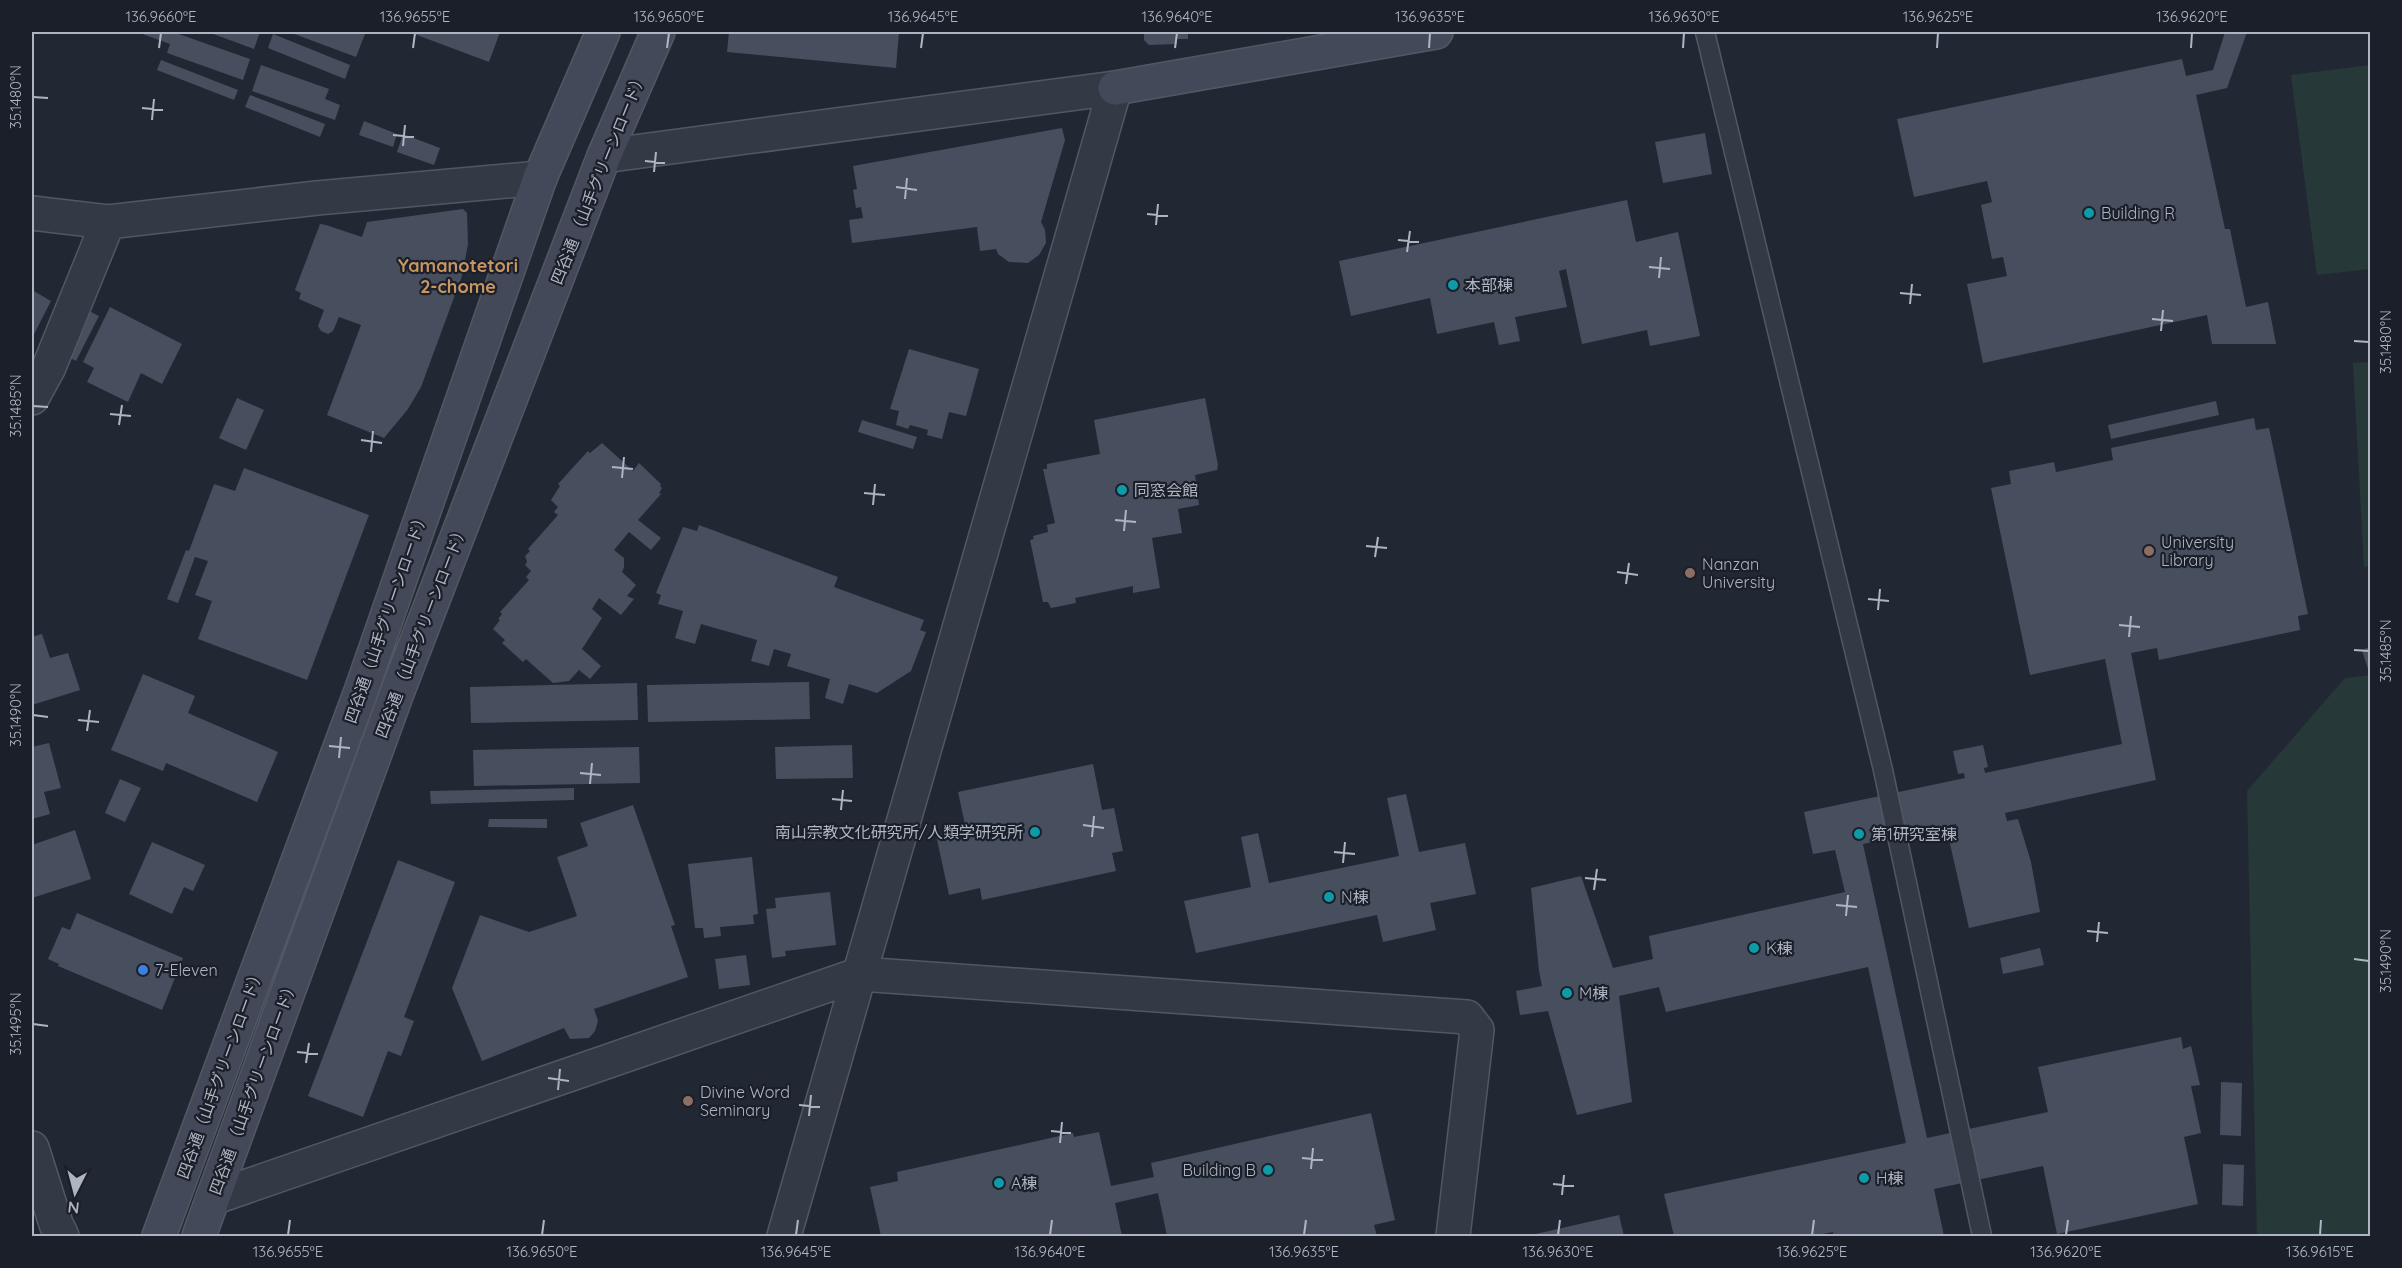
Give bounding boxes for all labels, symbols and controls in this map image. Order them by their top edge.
text: 136.9660°E [125,7,197,26]
text: 136.9655°E [380,7,450,26]
text: 136.9650°E [633,7,705,26]
text: 136.9645°E [888,7,958,26]
text: 136.9640°E [1141,7,1213,26]
text: 136.9635°E [1395,7,1465,26]
text: 136.9630°E [1649,7,1719,26]
text: 136.9625°E [1903,7,1973,26]
text: 136.9620°E [2156,7,2228,26]
text: 35.1480°N [6,65,25,129]
street label: 四谷通 （山手グリーンロード） [546,69,650,287]
place label: Building R [2101,203,2175,223]
marker: Building R [2082,206,2096,220]
district label: Yamanotetori 2-chome [398,254,518,298]
place label: 本部棟 [1465,275,1513,295]
marker: 本部棟 [1446,278,1460,292]
text: 35.1480°N [2376,310,2395,374]
text: 35.1485°N [6,374,25,438]
place label: 同窓会館 [1134,480,1198,500]
marker: 同窓会館 [1115,483,1129,497]
street label: 四谷通（山手グリーンロード） [340,508,432,726]
street label: 四谷通 （山手グリーンロード） [371,521,471,741]
place label: University Library [2161,532,2234,570]
marker: University Library [2142,544,2156,558]
place label: Nanzan University [1702,554,1775,592]
marker: Nanzan University [1683,566,1697,580]
text: 35.1485°N [2376,619,2395,683]
text: 35.1490°N [6,683,25,747]
place label: 南山宗教文化研究所/人類学研究所 [775,822,1023,842]
place label: 第1研究室棟 [1871,824,1957,844]
marker: 南山宗教文化研究所/人類学研究所 [1028,825,1042,839]
marker: 第1研究室棟 [1852,827,1866,841]
place label: N棟 [1341,887,1369,907]
marker: N棟 [1322,890,1336,904]
text: 35.1490°N [2376,929,2395,993]
place label: K棟 [1766,938,1793,958]
marker: K棟 [1747,941,1761,955]
place label: 7-Eleven [155,960,218,980]
marker: 7-Eleven [136,963,150,977]
street label: 四谷通（山手グリーンロード） [172,965,268,1181]
street label: 四谷通 （山手グリーンロード） [205,977,301,1197]
place label: M棟 [1579,983,1608,1003]
marker: M棟 [1560,986,1574,1000]
text: 35.1495°N [6,992,25,1056]
place label: Divine Word Seminary [700,1082,790,1120]
marker: Divine Word Seminary [681,1094,695,1108]
place label: Building B [1182,1160,1256,1180]
north arrow [45,1163,105,1223]
marker: Building B [1261,1163,1275,1177]
place label: H棟 [1876,1168,1904,1188]
marker: H棟 [1857,1171,1871,1185]
place label: A棟 [1011,1173,1037,1193]
marker: A棟 [992,1176,1006,1190]
text: N [67,1197,80,1218]
text: 136.9655°E [253,1242,323,1261]
text: 136.9650°E [506,1242,578,1261]
text: 136.9645°E [761,1242,831,1261]
text: 136.9640°E [1014,1242,1086,1261]
text: 136.9635°E [1269,1242,1339,1261]
text: 136.9630°E [1523,1242,1593,1261]
text: 136.9625°E [1777,1242,1847,1261]
text: 136.9620°E [2030,1242,2102,1261]
text: 136.9615°E [2286,1242,2354,1261]

